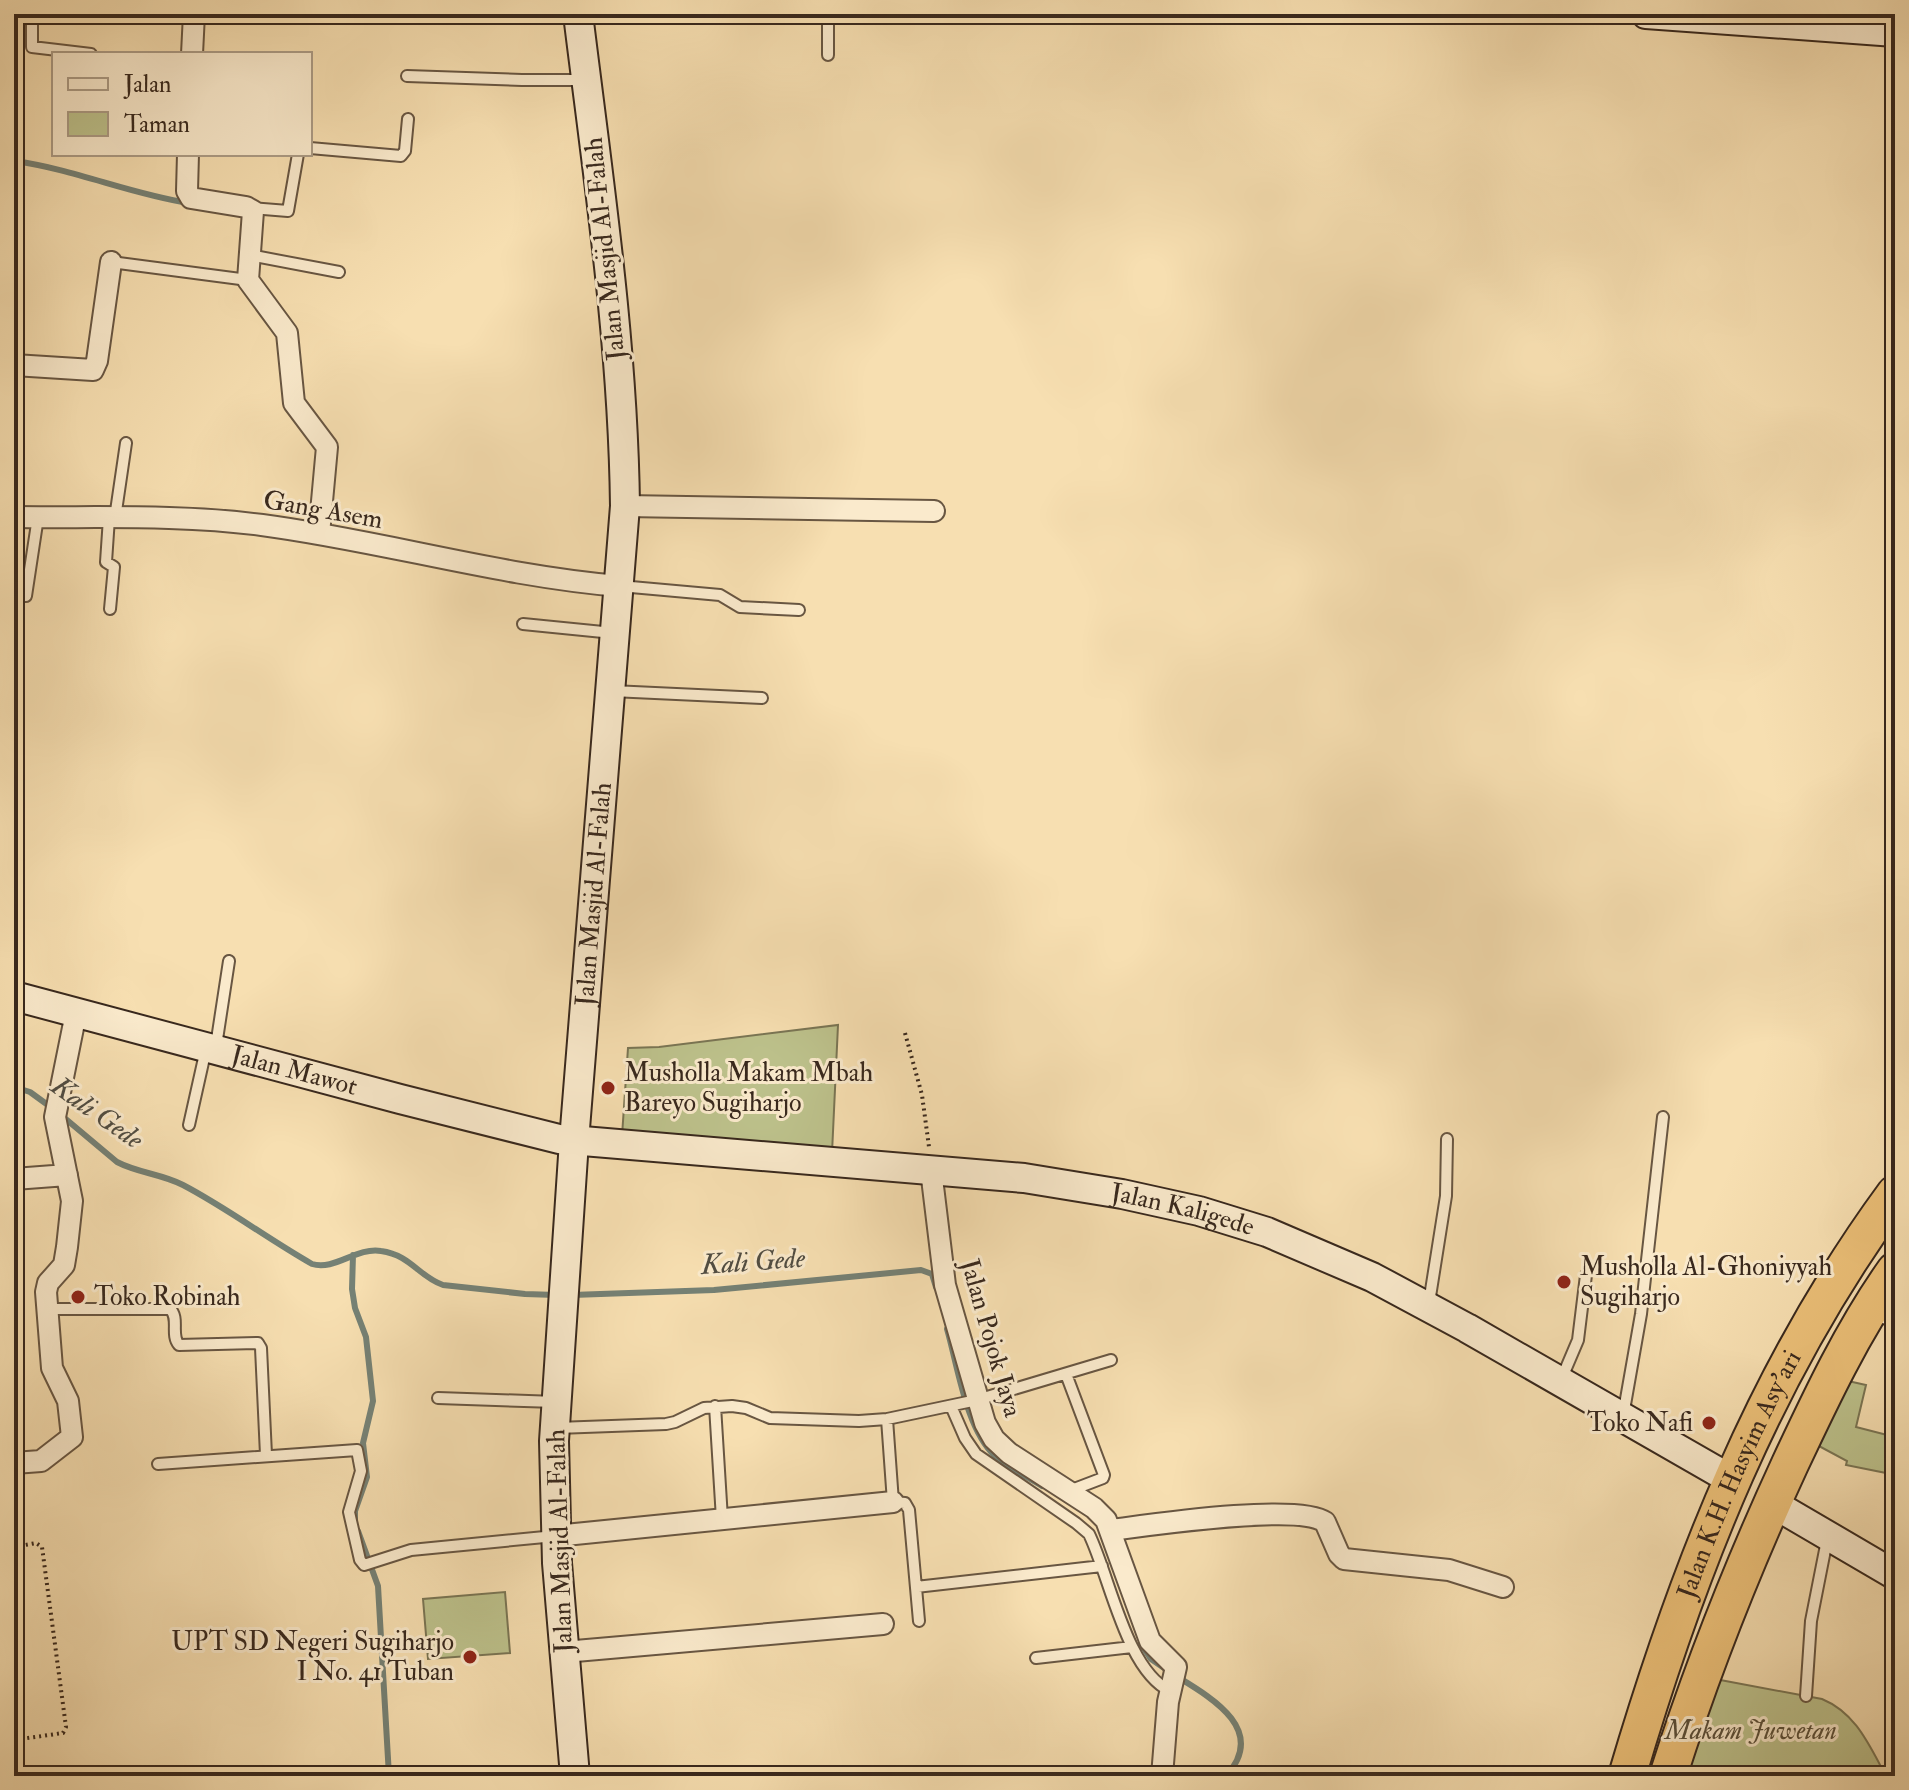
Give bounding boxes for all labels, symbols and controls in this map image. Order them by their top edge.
legend [52,52,312,156]
text: Jalan [123,69,171,100]
text: Taman [124,109,190,140]
street label: Jalan Masjid Al-Falah [577,136,633,363]
street label: Gang Asem [261,484,385,536]
street label: Jalan Masjid Al-Falah [569,781,619,1008]
street label: Jalan Mawot [227,1038,361,1103]
place label: Musholla Makam Mbah Bareyo Sugiharjo [624,1057,873,1119]
water label: Kali Gede [43,1068,150,1158]
marker: Musholla Makam Mbah Bareyo Sugiharjo [599,1079,617,1097]
street label: Jalan Kaligede [1108,1176,1258,1243]
water label: Kali Gede [698,1241,807,1283]
place label: Musholla Al-Ghoniyyah Sugiharjo [1580,1251,1832,1313]
street label: Jalan Pojok Jaya [953,1254,1029,1421]
marker: Musholla Al-Ghoniyyah Sugiharjo [1555,1273,1573,1291]
place label: Toko Robinah [94,1281,241,1313]
marker: Toko Robinah [69,1288,87,1306]
street label: Jalan K.H. Hasyim Asy'ari [1670,1345,1809,1604]
place label: Toko Nafi [1587,1407,1693,1439]
marker: Toko Nafi [1700,1414,1718,1432]
street label: Jalan Masjid Al-Falah [540,1428,580,1655]
place label: UPT SD Negeri Sugiharjo I No. 41 Tuban [171,1626,454,1688]
marker: UPT SD Negeri Sugiharjo I No. 41 Tuban [461,1648,479,1666]
park label: Makam Juwetan [1663,1715,1837,1747]

